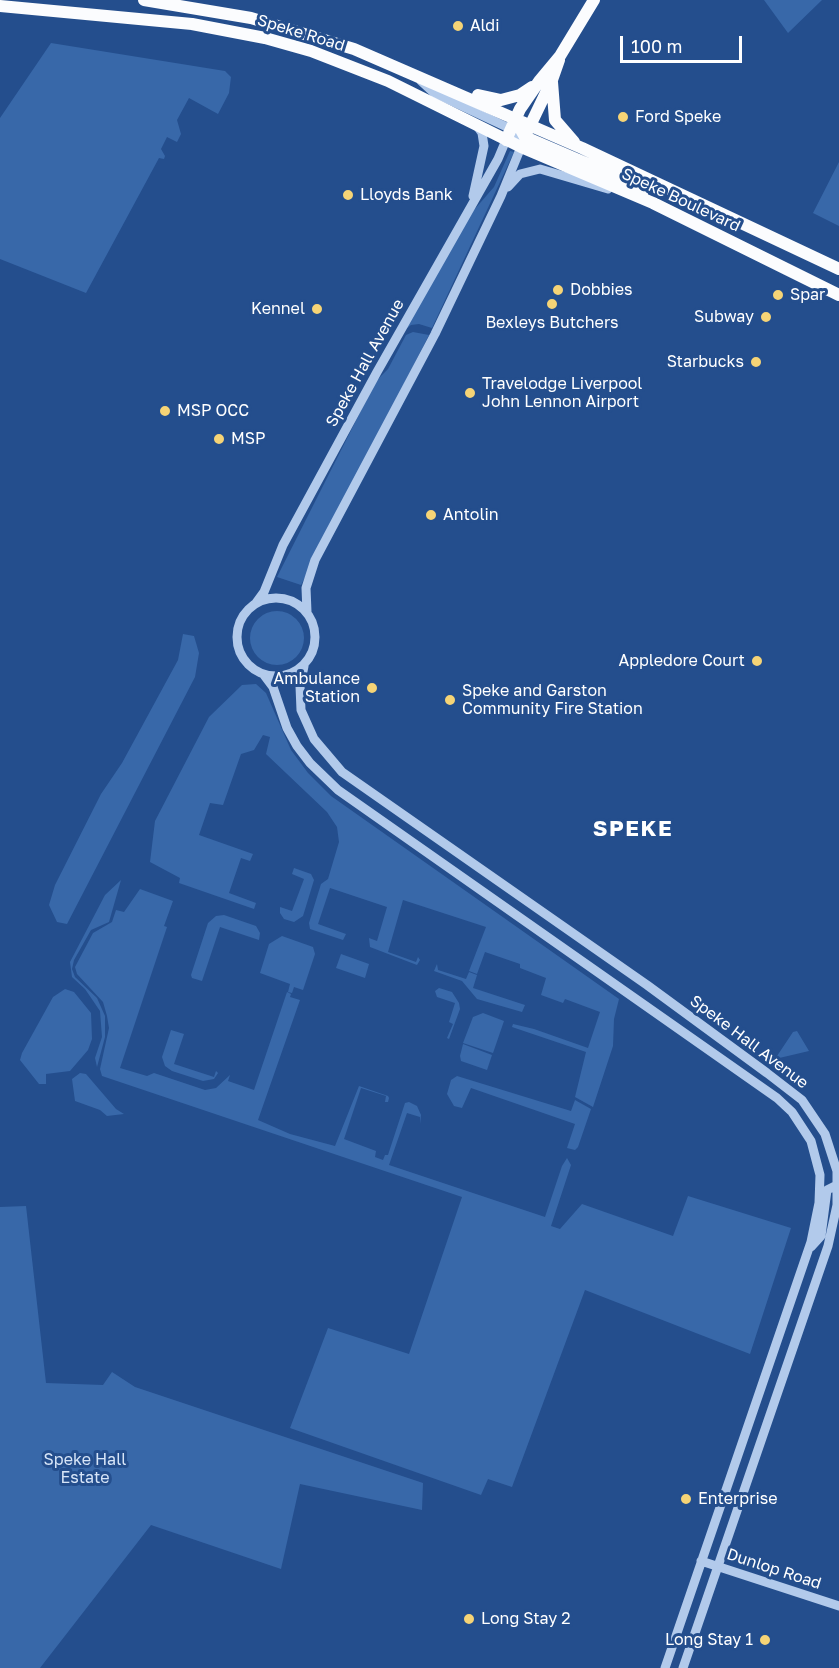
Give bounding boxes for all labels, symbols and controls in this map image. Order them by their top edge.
street label: Speke Road [255,11,347,55]
place label: Aldi [470,16,499,36]
marker: Aldi [451,19,465,33]
scale bar [623,24,744,62]
text: 100 m [631,35,682,57]
place label: Ford Speke [635,107,721,127]
marker: Ford Speke [616,110,630,124]
street label: Speke Boulevard [619,164,743,236]
place label: Lloyds Bank [360,185,453,205]
marker: Lloyds Bank [341,188,355,202]
place label: Dobbies [570,280,633,300]
marker: Dobbies [551,283,565,297]
place label: Spar [790,285,825,305]
marker: Spar [771,288,785,302]
street label: Speke Hall Avenue [322,296,408,430]
marker: Bexleys Butchers [545,297,559,311]
place label: Kennel [251,299,305,319]
marker: Kennel [310,302,324,316]
place label: Subway [694,307,754,327]
marker: Subway [759,310,773,324]
place label: Bexleys Butchers [485,313,619,333]
place label: Starbucks [667,352,744,372]
marker: Starbucks [749,355,763,369]
place label: Travelodge Liverpool John Lennon Airport [482,374,642,412]
marker: Travelodge Liverpool John Lennon Airport [463,386,477,400]
place label: MSP OCC [177,401,249,421]
marker: MSP OCC [158,404,172,418]
place label: MSP [231,429,265,449]
marker: MSP [212,432,226,446]
place label: Antolin [443,505,499,525]
marker: Antolin [424,508,438,522]
place label: Appledore Court [618,651,745,671]
marker: Appledore Court [750,654,764,668]
place label: Ambulance Station [274,669,360,707]
marker: Ambulance Station [365,681,379,695]
place label: Speke and Garston Community Fire Station [462,681,643,719]
marker: Speke and Garston Community Fire Station [443,693,457,707]
district label: SPEKE [593,816,673,842]
street label: Speke Hall Avenue [686,991,812,1093]
park label: Speke Hall Estate [44,1450,126,1488]
place label: Enterprise [698,1489,777,1509]
marker: Enterprise [679,1492,693,1506]
street label: Dunlop Road [724,1545,824,1593]
place label: Long Stay 2 [481,1609,571,1629]
marker: Long Stay 2 [462,1612,476,1626]
place label: Long Stay 1 [665,1630,753,1650]
marker: Long Stay 1 [758,1633,772,1647]

